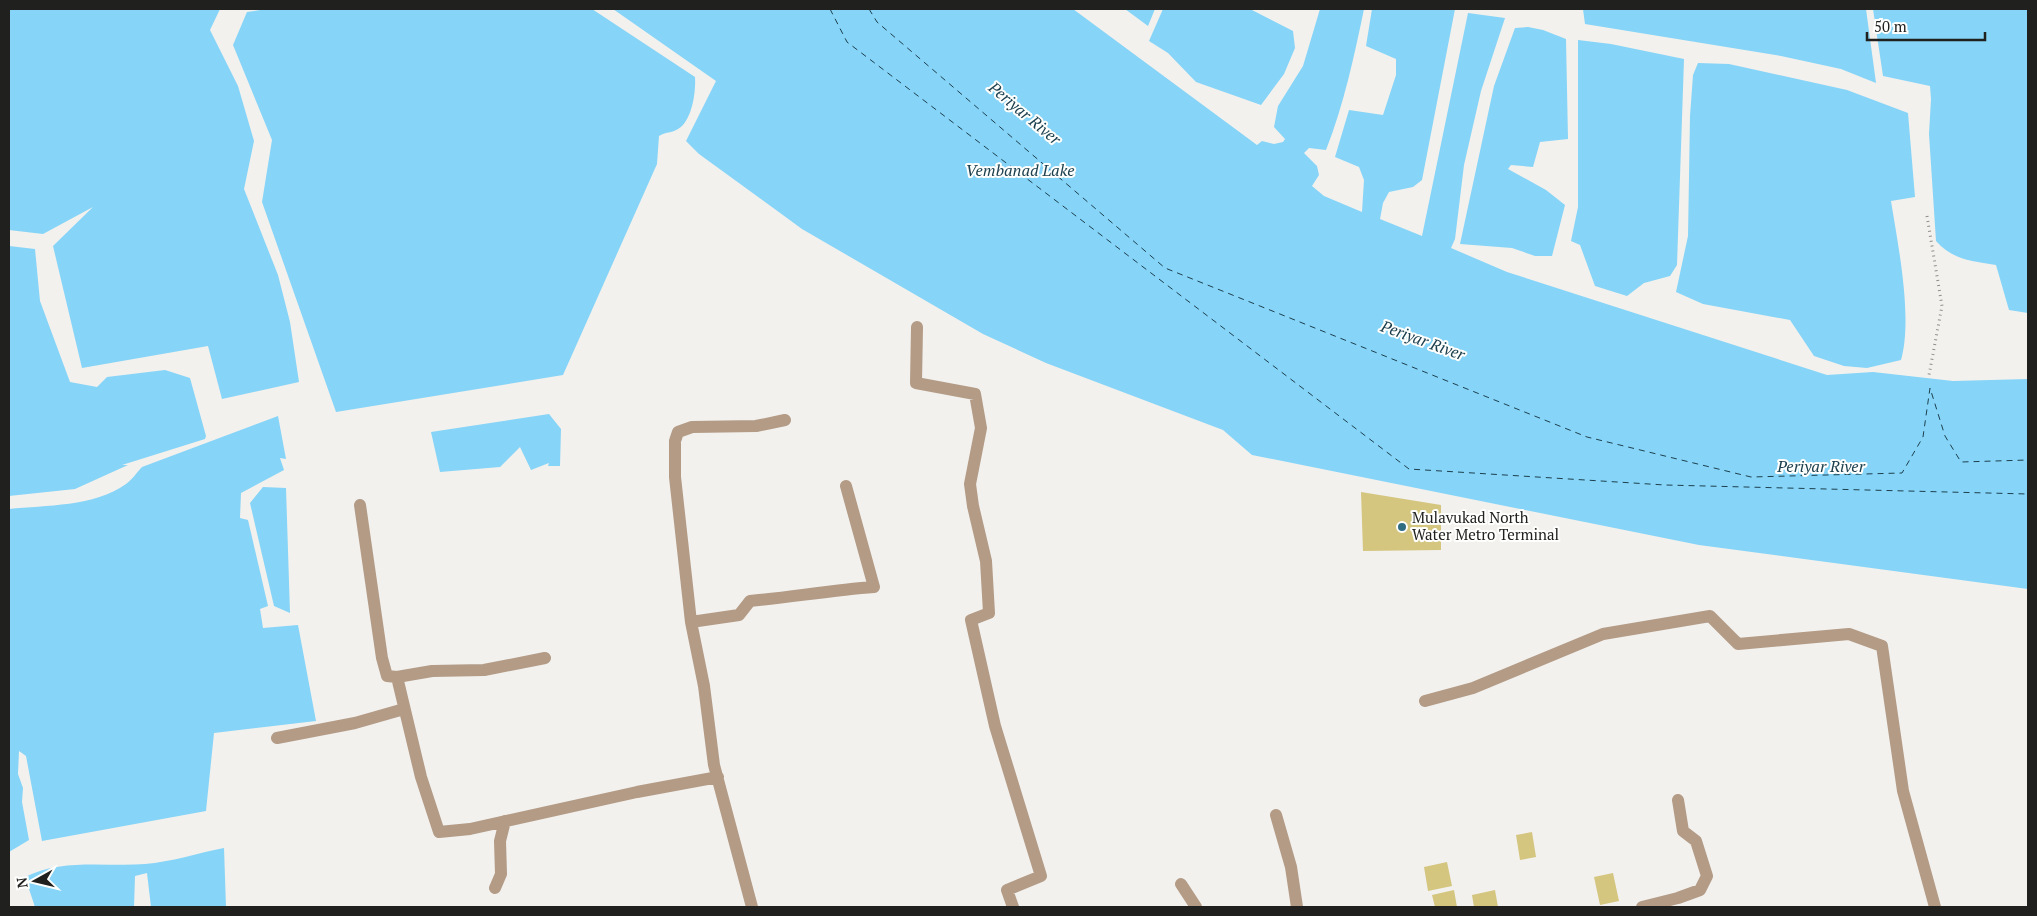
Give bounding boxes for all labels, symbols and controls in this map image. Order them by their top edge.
scale bar [1867,10,1984,42]
text: 50 m [1874,16,1907,36]
water label: Periyar River [984,76,1066,150]
water label: Vembanad Lake [966,159,1074,181]
water label: Periyar River [1377,314,1469,366]
water label: Periyar River [1776,455,1866,477]
place label: Mulavukad North Water Metro Terminal [1412,507,1559,544]
marker: Mulavukad North Water Metro Terminal [1396,521,1408,533]
north arrow [10,856,60,906]
text: N [11,876,32,889]

